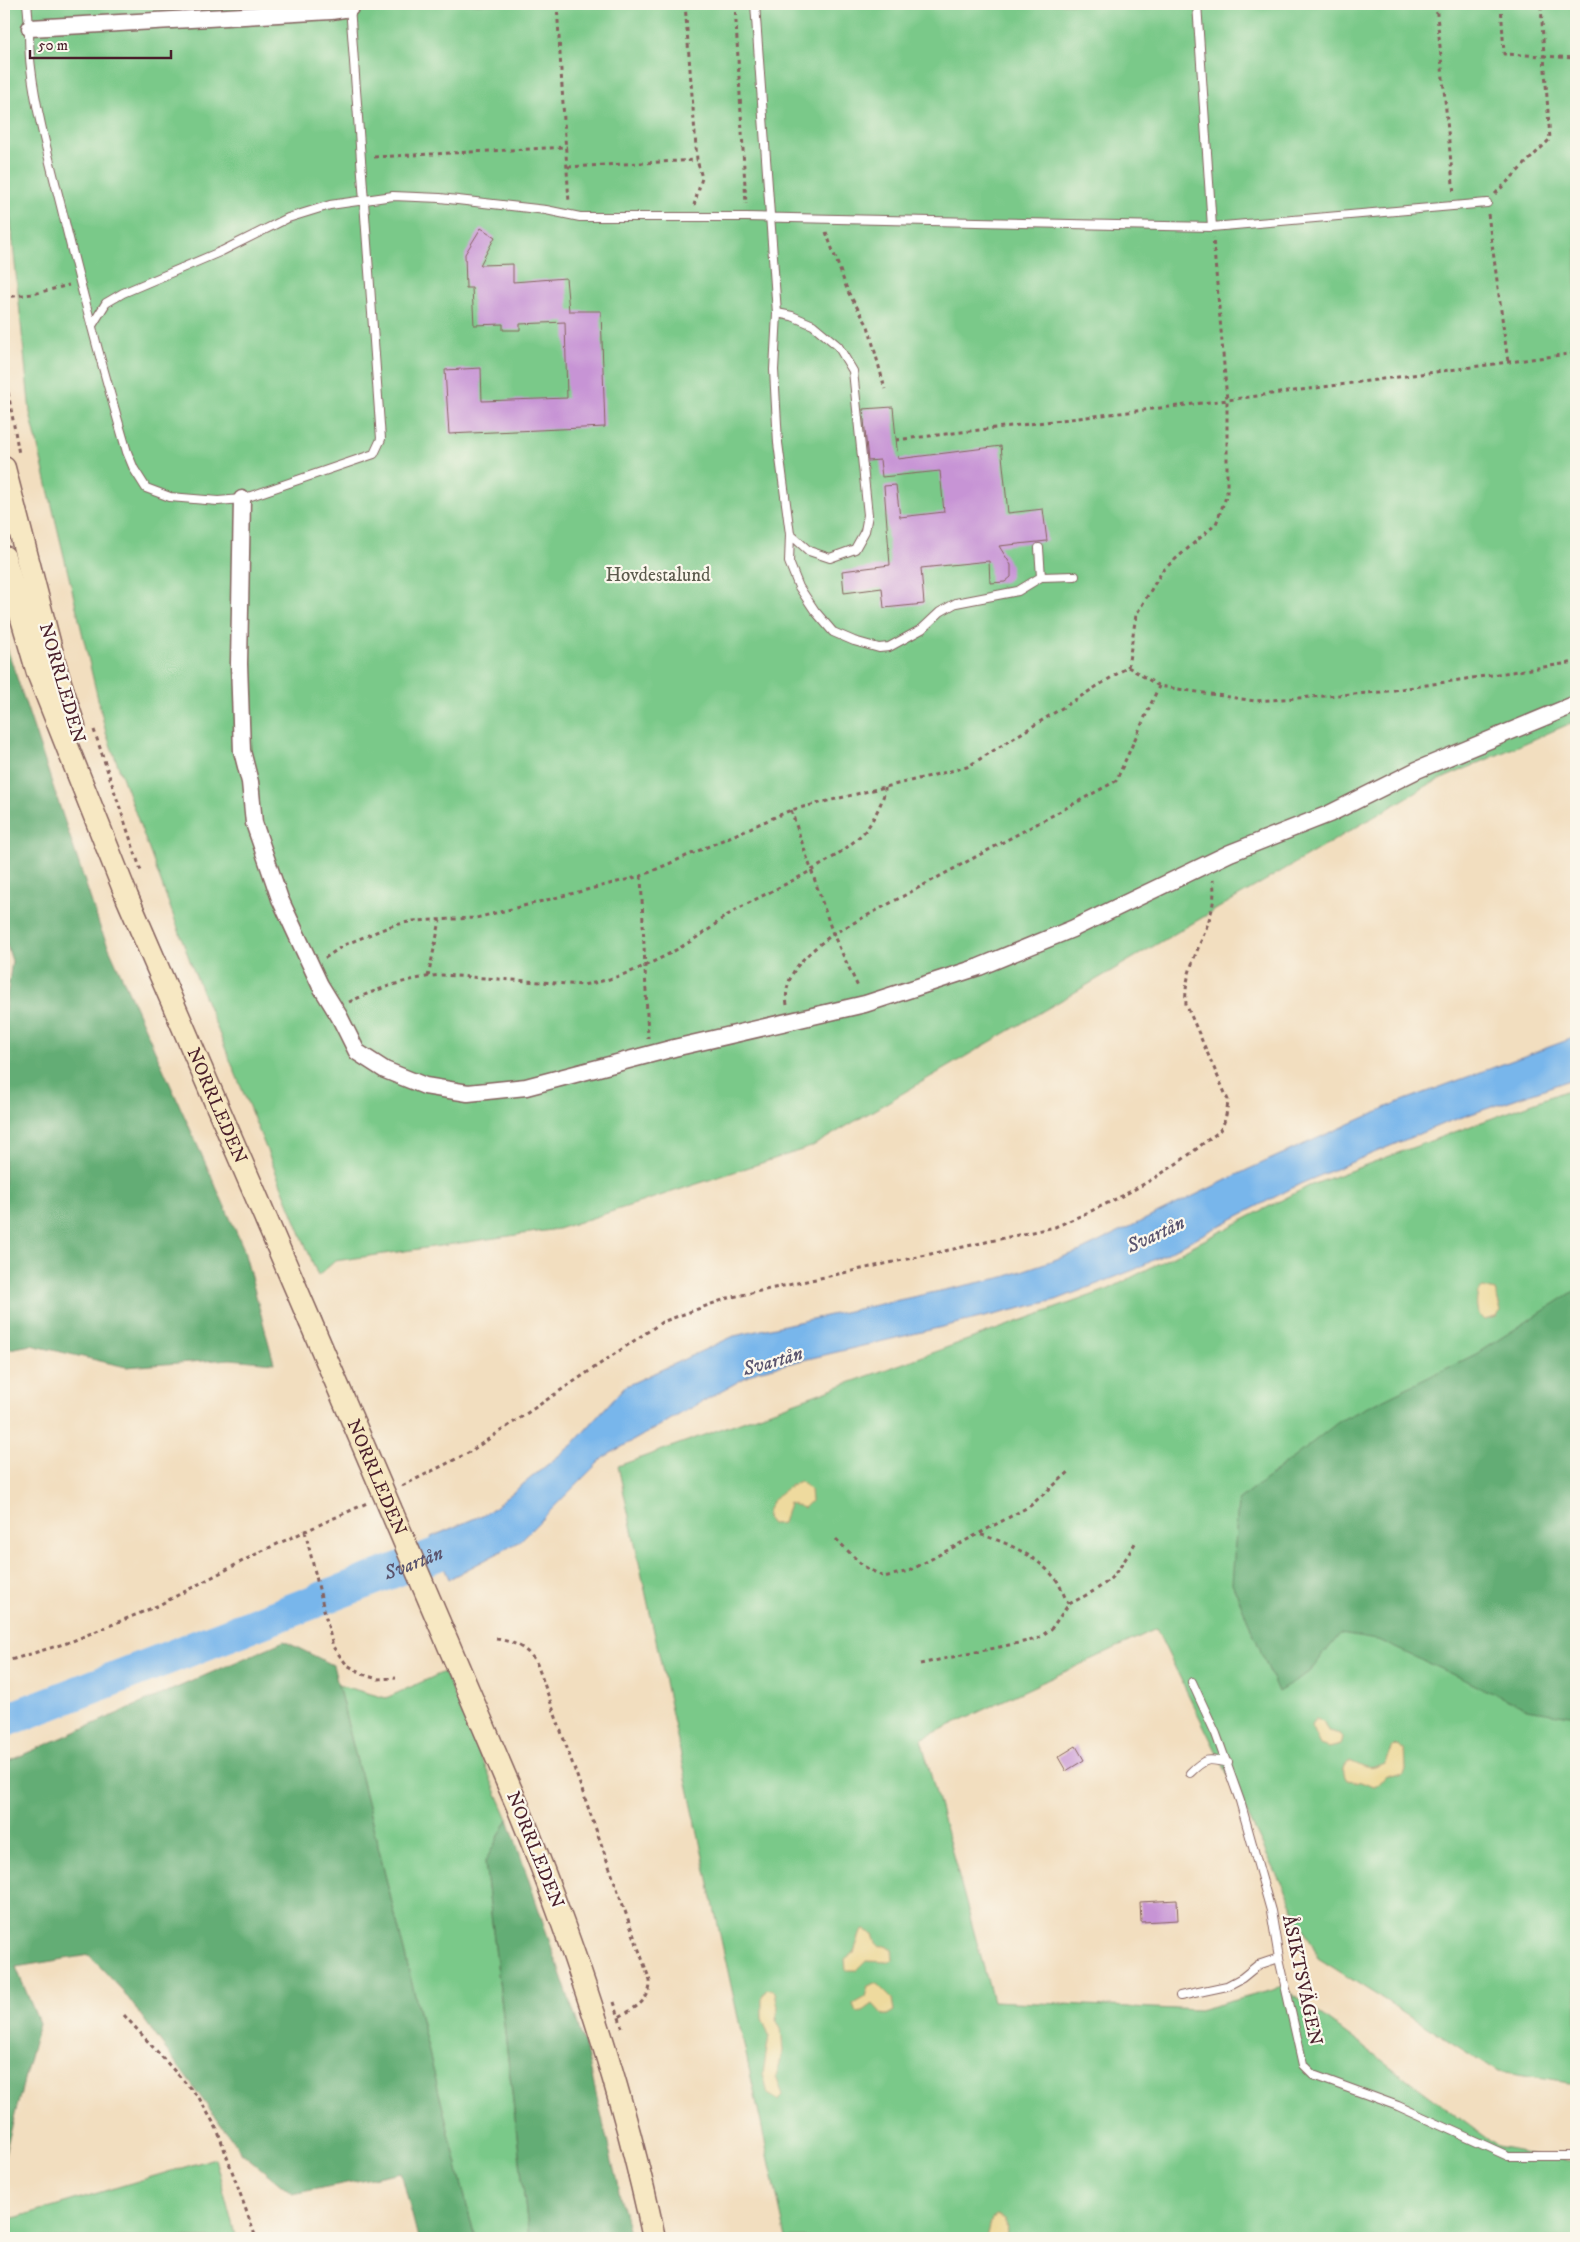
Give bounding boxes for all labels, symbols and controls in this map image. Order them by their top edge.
scale bar [30,28,171,60]
text: 50 m [38,36,68,55]
park label: Hovdestalund [605,564,711,587]
street label: NORRLEDEN [34,620,90,746]
street label: NORRLEDEN [182,1044,252,1167]
water label: Svartån [1122,1211,1189,1260]
water label: Svartån [739,1342,806,1383]
street label: NORRLEDEN [342,1416,412,1539]
water label: Svartån [380,1541,447,1586]
street label: NORRLEDEN [501,1788,569,1912]
street label: ÅSIKTSVÄGEN [1277,1912,1329,2047]

